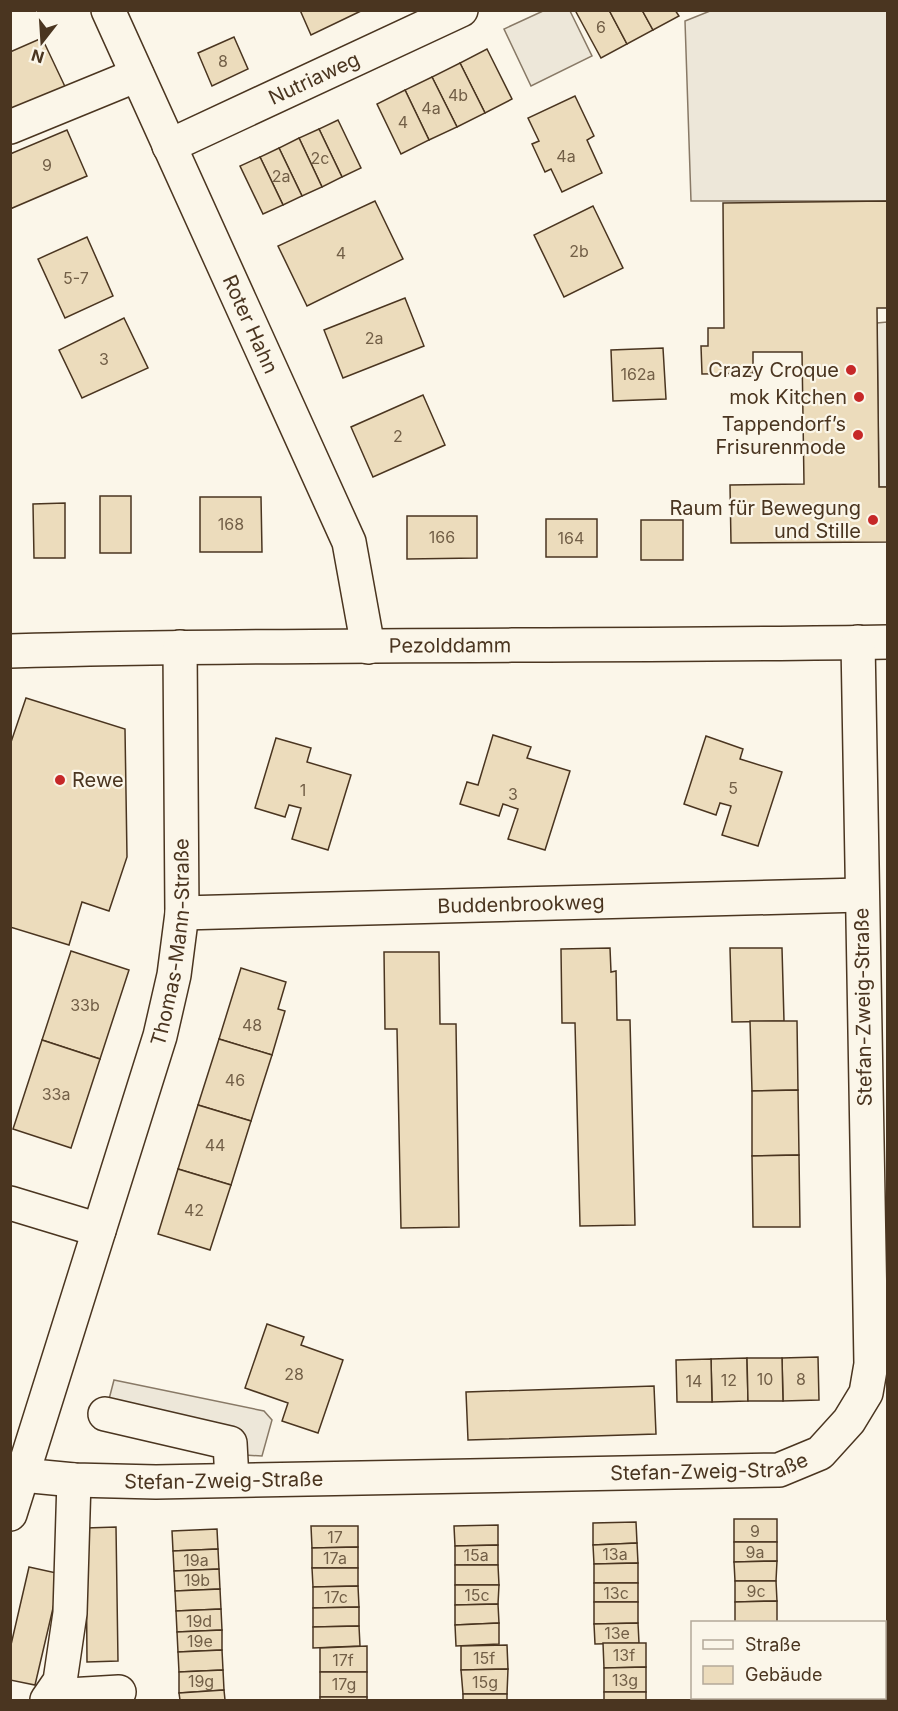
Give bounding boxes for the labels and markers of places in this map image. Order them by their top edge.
place label: Crazy Croque [708,358,839,382]
marker: Crazy Croque [844,363,858,377]
place label: mok Kitchen [729,385,847,409]
marker: mok Kitchen [852,390,866,404]
place label: Tappendorf’s Frisurenmode [716,412,846,459]
marker: Tappendorf’s Frisurenmode [851,428,865,442]
place label: Raum für Bewegung und Stille [669,496,861,543]
marker: Raum für Bewegung und Stille [866,513,880,527]
place label: Rewe [72,768,124,792]
marker: Rewe [53,773,67,787]

